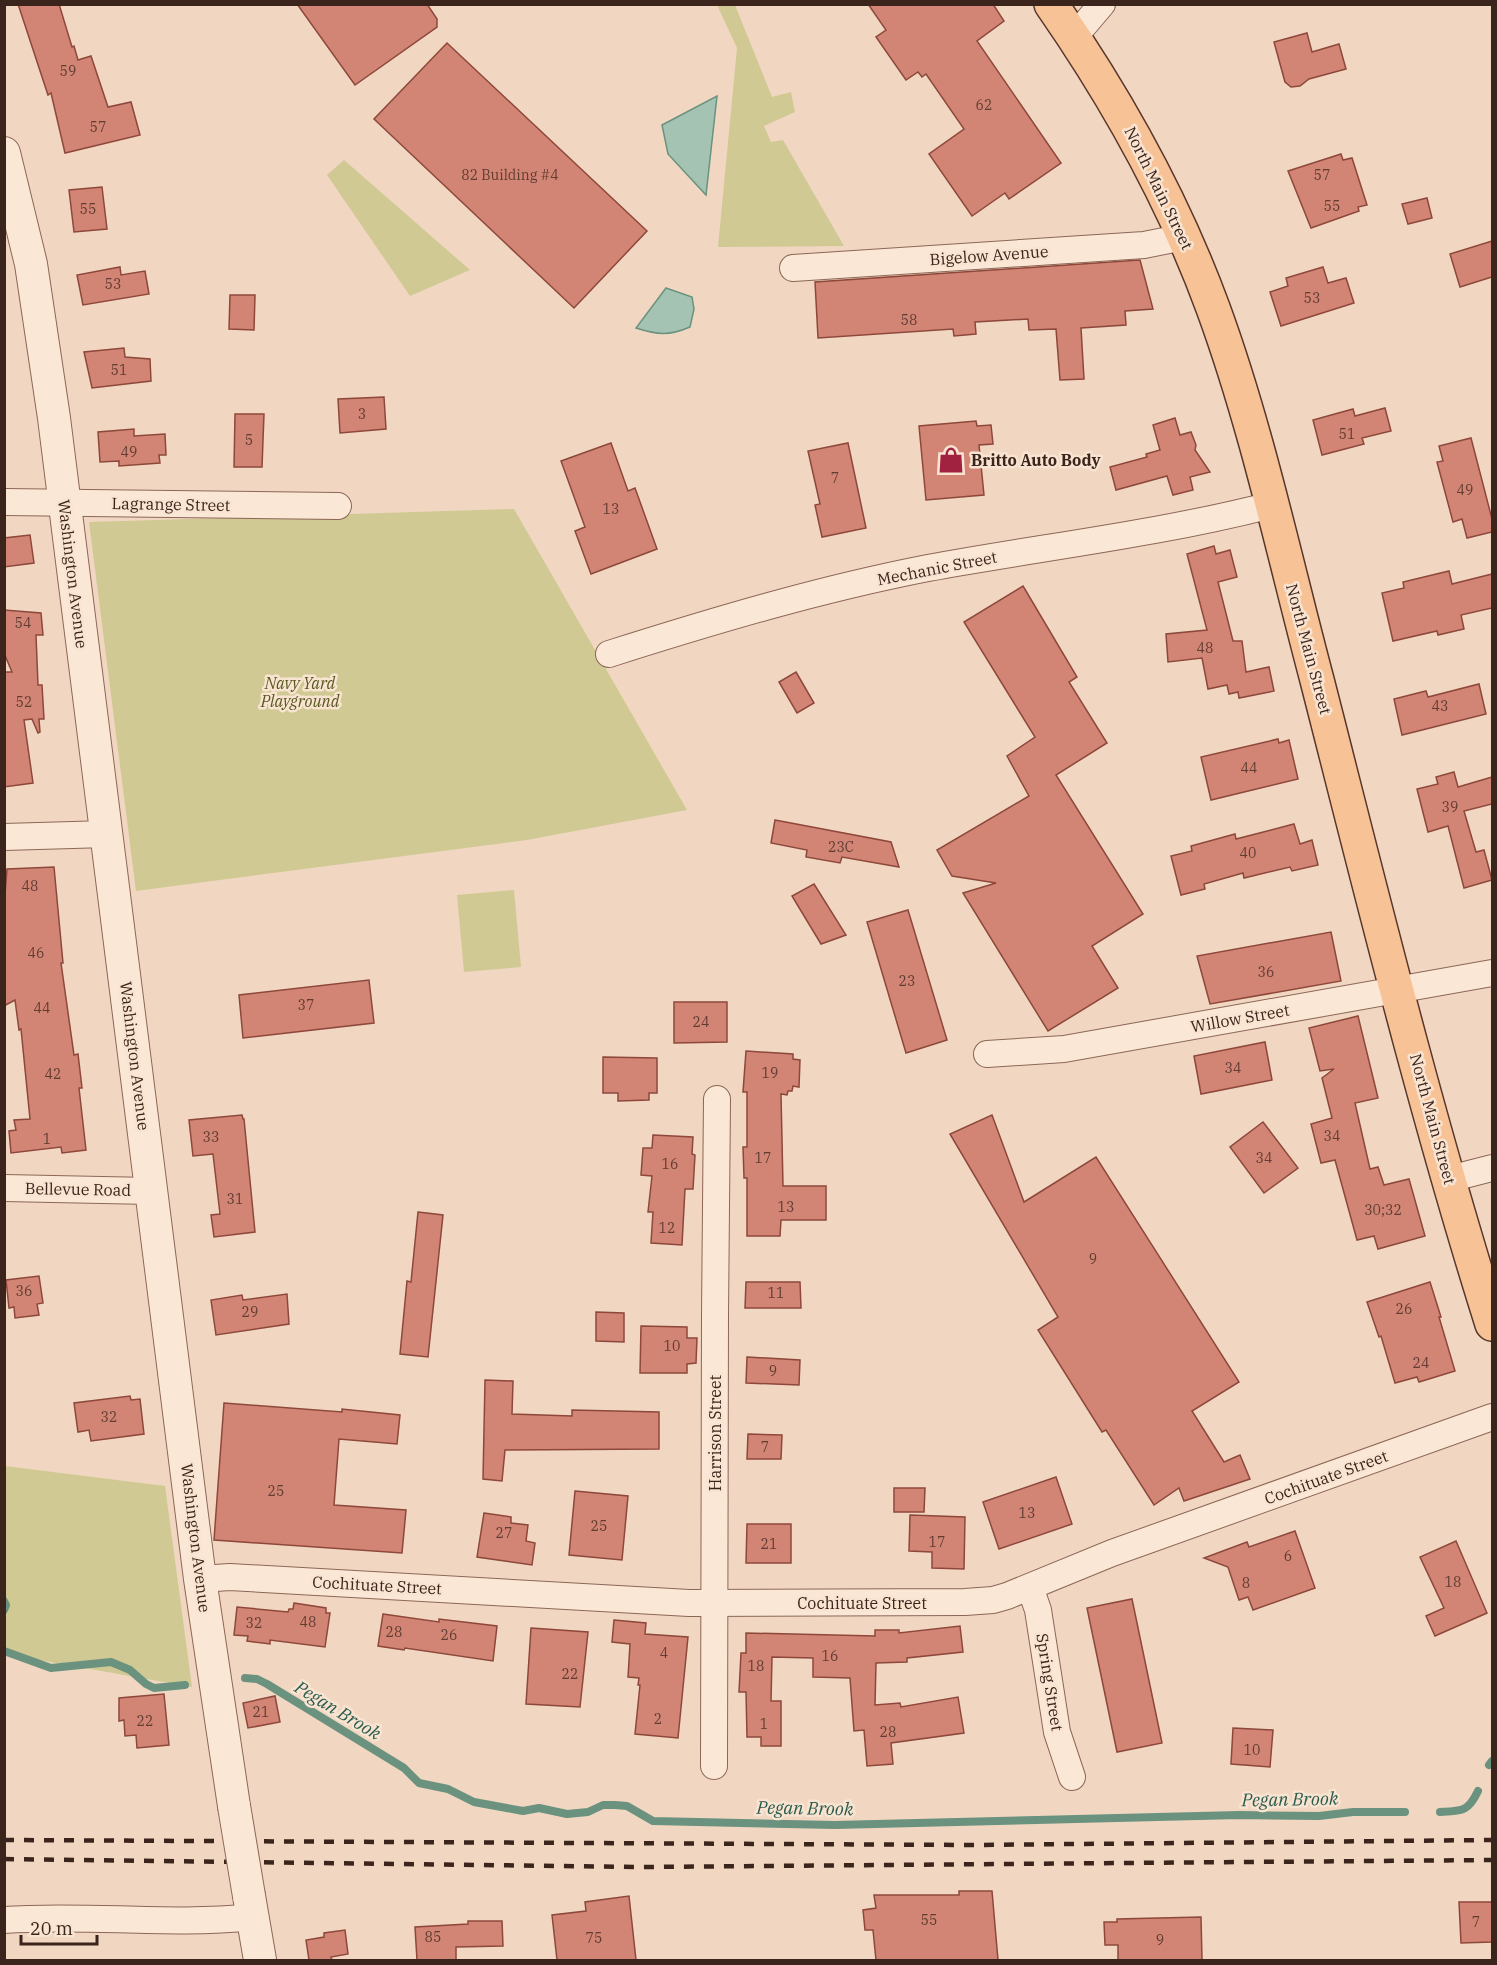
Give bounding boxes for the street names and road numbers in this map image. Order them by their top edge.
street label: North Main Street [1121,123,1198,253]
street label: Bigelow Avenue [929,241,1049,269]
street label: Lagrange Street [111,493,231,515]
street label: Washington Avenue [54,498,92,650]
street label: Mechanic Street [875,547,999,589]
street label: North Main Street [1282,581,1336,717]
street label: Washington Avenue [116,980,154,1132]
street label: Willow Street [1189,999,1291,1037]
street label: North Main Street [1406,1051,1460,1187]
street label: Bellevue Road [25,1178,132,1200]
street label: Harrison Street [705,1375,725,1491]
street label: Cochituate Street [1262,1445,1391,1509]
street label: Washington Avenue [177,1462,215,1614]
street label: Cochituate Street [312,1572,443,1598]
street label: Cochituate Street [797,1593,927,1613]
street label: Spring Street [1032,1632,1068,1733]

